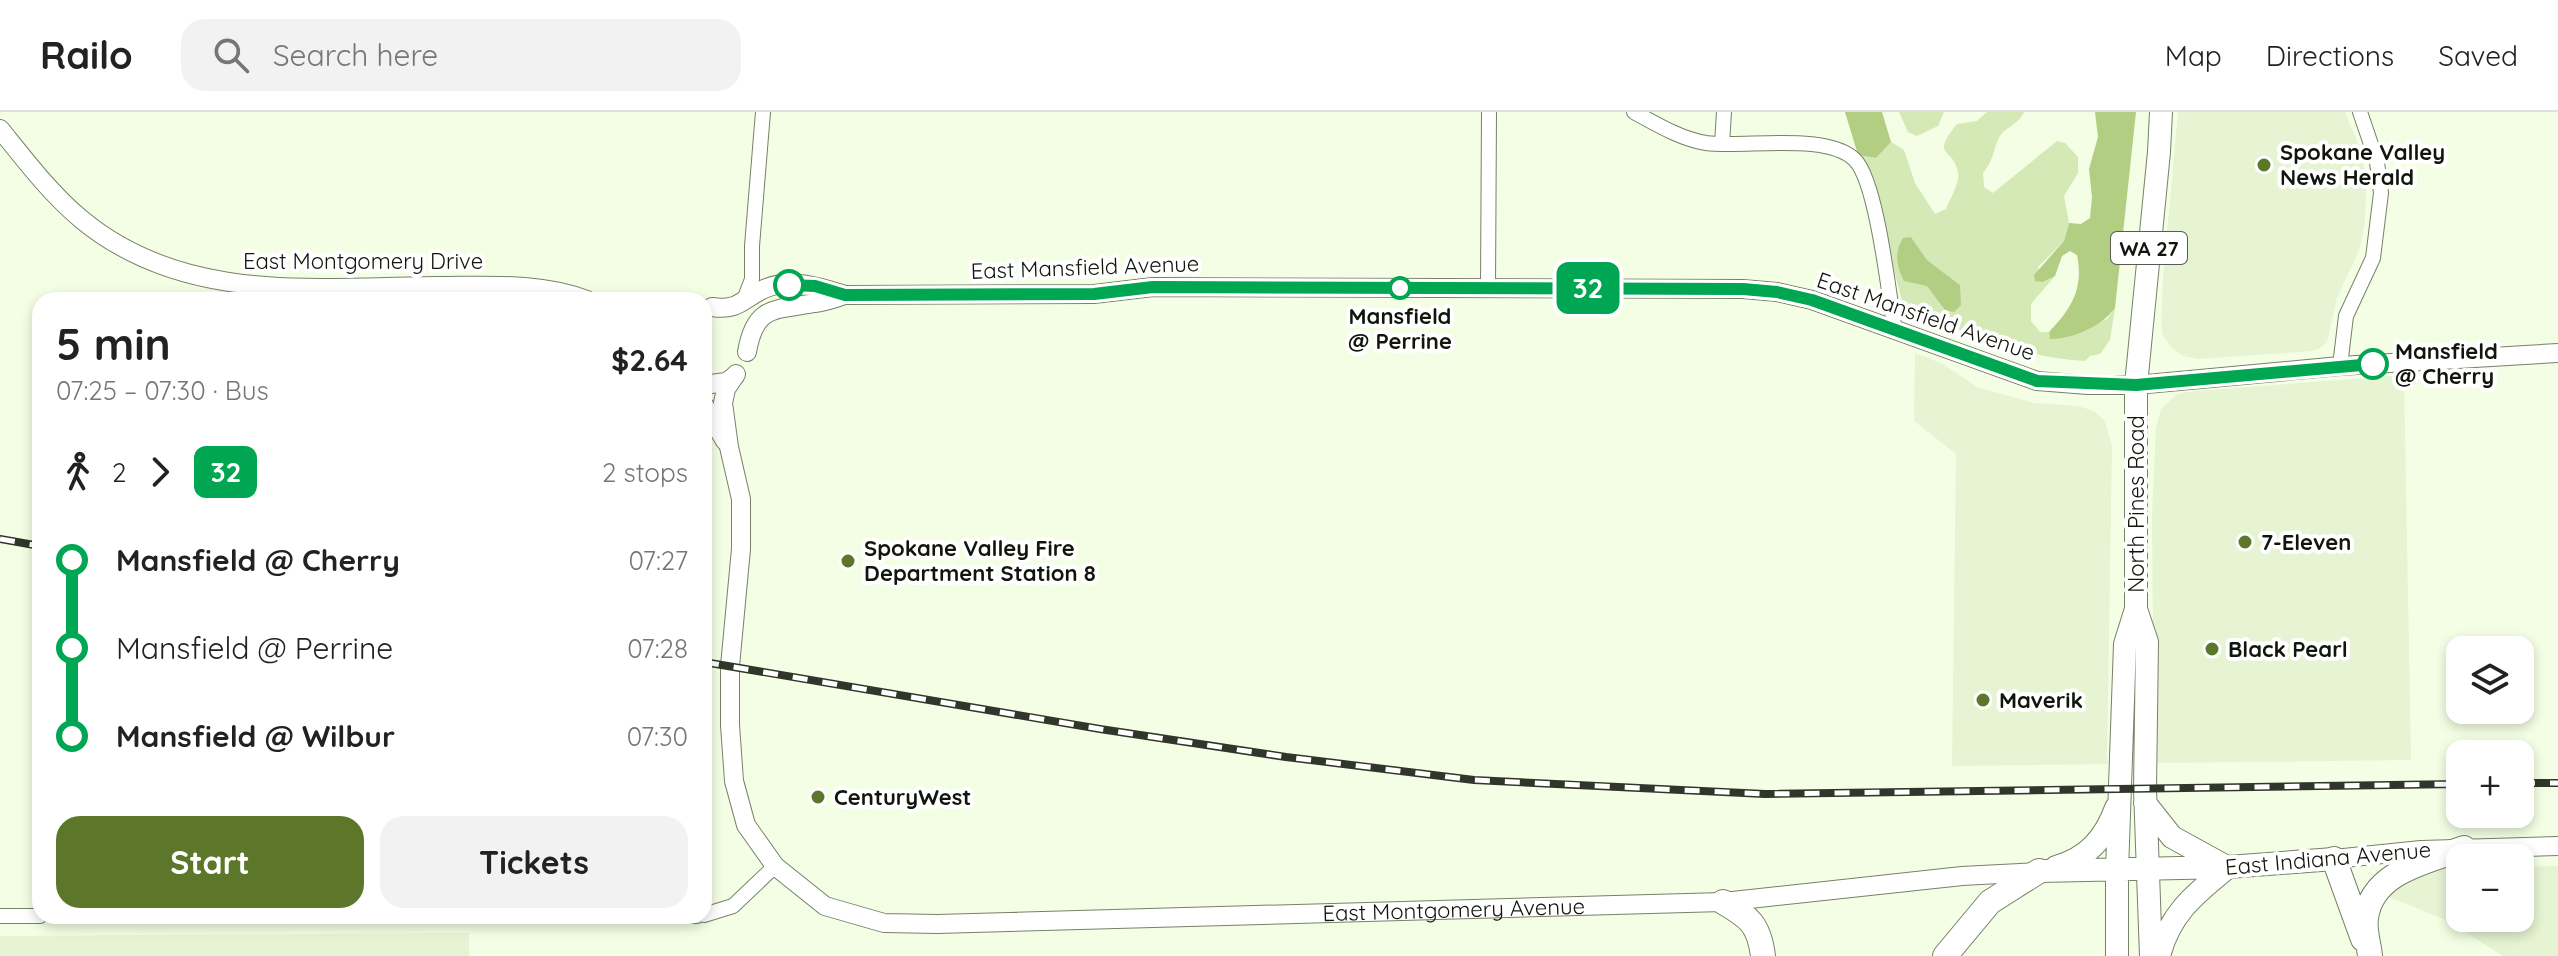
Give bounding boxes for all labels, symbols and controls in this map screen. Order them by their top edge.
search box [181,19,741,91]
text: Railo [40,31,133,79]
icon: search [209,33,253,77]
text: Search here [273,36,438,74]
text: Map [2165,38,2222,73]
text: Directions [2266,38,2394,73]
text: Saved [2438,38,2518,73]
place label: Spokane Valley News Herald [2280,138,2445,191]
marker: Spokane Valley News Herald [2255,156,2273,174]
road number: WA 27 [2111,232,2187,264]
street label: East Montgomery Drive [243,247,483,275]
street label: East Mansfield Avenue [970,249,1200,285]
line badge: 32 [1552,262,1624,314]
street label: East Mansfield Avenue [1813,266,2039,366]
unlabelled marker [774,270,804,300]
text: 32 [1573,270,1603,305]
marker: Mansfield @ Perrine [1389,277,1411,299]
place label: Mansfield @ Perrine [1348,302,1452,355]
text: 5 min [56,316,171,371]
place label: Mansfield @ Cherry [2395,337,2498,390]
text: $2.64 [611,341,688,379]
marker: Mansfield @ Cherry [2358,349,2388,379]
text: 07:25 – 07:30 · Bus [56,374,269,407]
street label: North Pines Road [2122,415,2150,593]
icon: walk [56,450,100,494]
icon: forward [138,450,182,494]
text: 32 [210,454,241,489]
text: 2 [112,456,126,489]
text: 2 stops [602,456,688,489]
place label: 7-Eleven [2261,528,2351,556]
marker: 7-Eleven [2236,533,2254,551]
place label: Spokane Valley Fire Department Station 8 [864,534,1096,587]
text: Mansfield @ Cherry [116,541,400,579]
text: 07:27 [629,544,688,577]
marker: Spokane Valley Fire Department Station 8 [839,552,857,570]
text: Mansfield @ Perrine [116,629,393,667]
text: 07:28 [627,632,688,665]
place label: Black Pearl [2228,635,2348,663]
map controls [2446,636,2534,932]
button: layers [2446,636,2534,724]
marker: Black Pearl [2203,640,2221,658]
place label: Maverik [1999,686,2083,714]
marker: Maverik [1974,691,1992,709]
text: Mansfield @ Wilbur [116,717,395,755]
text: 07:30 [627,720,688,753]
button: + [2446,740,2534,828]
place label: CenturyWest [834,783,971,811]
marker: CenturyWest [809,788,827,806]
button: Start [56,816,364,908]
button: Tickets [380,816,688,908]
street label: East Indiana Avenue [2224,835,2432,881]
button: − [2446,844,2534,932]
street label: East Montgomery Avenue [1322,892,1585,927]

